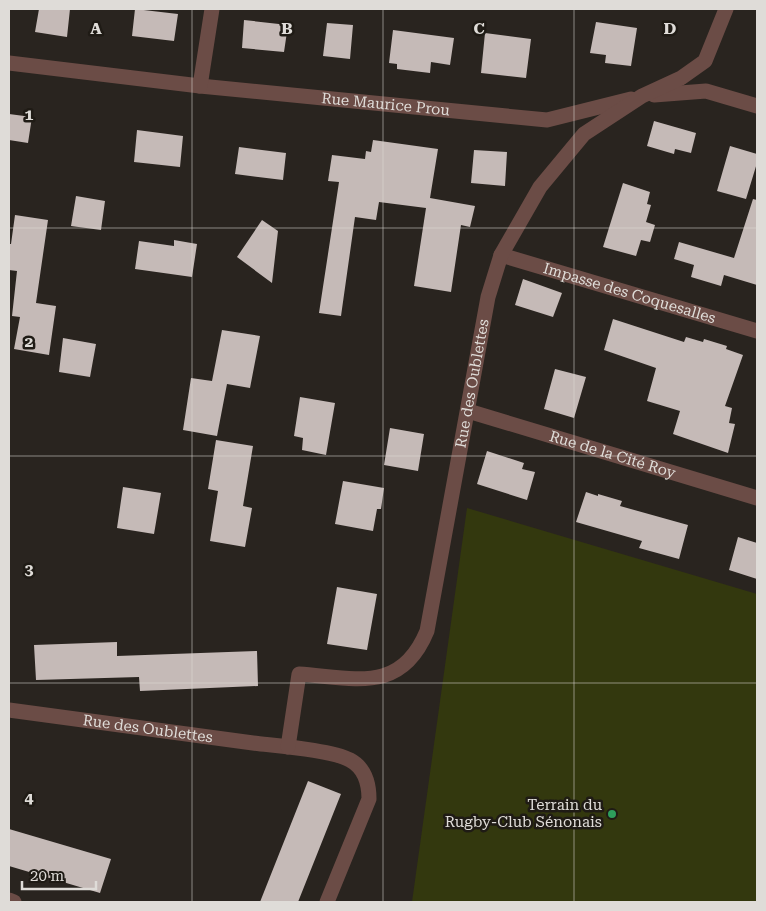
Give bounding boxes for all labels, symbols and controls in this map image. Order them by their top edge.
text: A [90,19,102,38]
text: B [281,19,293,38]
text: C [473,19,485,38]
text: D [664,19,677,38]
street label: Rue Maurice Prou [321,89,451,120]
text: 1 [25,105,34,124]
street label: Impasse des Coquesalles [541,259,718,327]
street label: Rue des Oublettes [452,317,493,449]
text: 2 [25,332,34,351]
street label: Rue de la Cité Roy [547,427,678,482]
text: 3 [25,560,34,579]
street label: Rue des Oublettes [82,711,214,746]
text: 4 [25,788,34,807]
place label: Terrain du Rugby-Club Sénonais [445,796,603,831]
marker: Terrain du Rugby-Club Sénonais [606,808,618,820]
scale bar [22,858,96,890]
text: 20 m [30,867,65,885]

